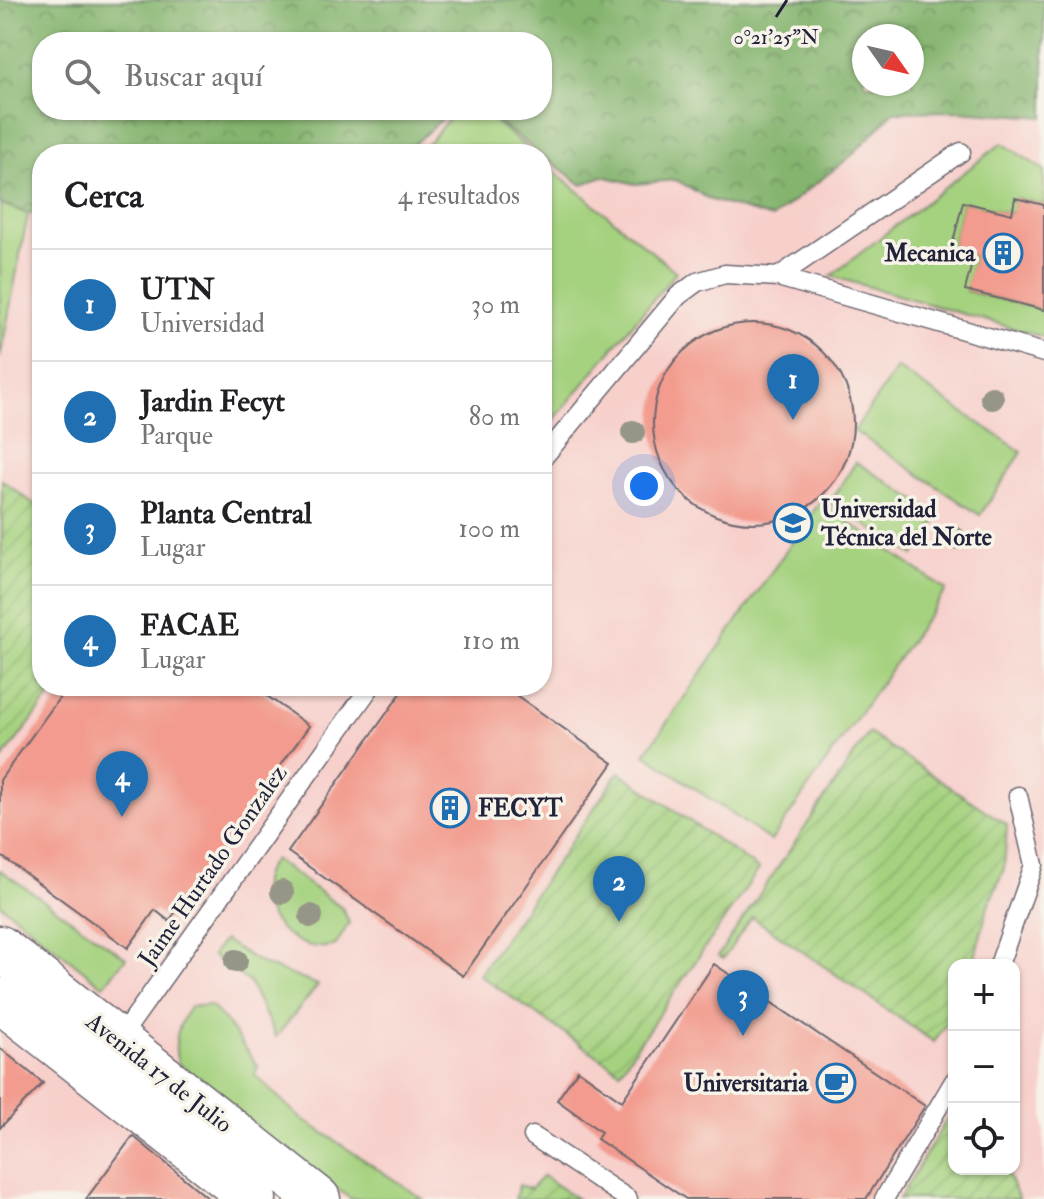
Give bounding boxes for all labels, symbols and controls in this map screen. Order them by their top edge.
north arrow [852,24,924,96]
text: 0°21'25"N [733,25,819,50]
search box [32,32,552,120]
icon: search [60,54,104,98]
text: Buscar aquí [124,58,263,95]
text: Cerca [64,175,143,218]
text: 4 resultados [398,180,520,212]
building icon: Mecanica [982,232,1024,274]
place label: Mecanica [883,238,976,269]
text: UTN [140,271,214,308]
text: 1 [85,289,95,321]
text: 30 m [471,289,520,321]
text: Universidad [140,308,265,340]
pin: 1 [767,354,819,420]
text: Jardin Fecyt [140,383,285,420]
text: 2 [83,401,97,433]
text: 80 m [469,401,520,433]
text: Parque [140,420,213,452]
your location [624,466,664,506]
place label: Universidad Técnica del Norte [820,494,992,553]
text: Planta Central [140,495,312,532]
school or university icon: Universidad Técnica del Norte [772,502,814,544]
text: 3 [85,513,95,545]
text: 100 m [459,513,520,545]
text: Lugar [140,532,205,564]
text: FACAE [140,607,239,644]
text: 4 [83,625,97,657]
text: 110 m [463,625,520,657]
text: Lugar [140,644,205,676]
pin: 4 [96,751,148,817]
street label: Jaime Hurtado Gonzalez [131,759,295,974]
building icon: FECYT [429,787,471,829]
place label: FECYT [478,793,563,824]
pin: 2 [593,856,645,922]
map controls [948,959,1020,1175]
button: + [948,959,1020,1031]
pin: 3 [717,970,769,1036]
street label: Avenida 17 de Julio [79,1006,238,1140]
button: − [948,1031,1020,1103]
cafe icon: Universitaria [815,1062,857,1104]
place label: Universitaria [683,1068,809,1099]
button: locate [948,1103,1020,1175]

